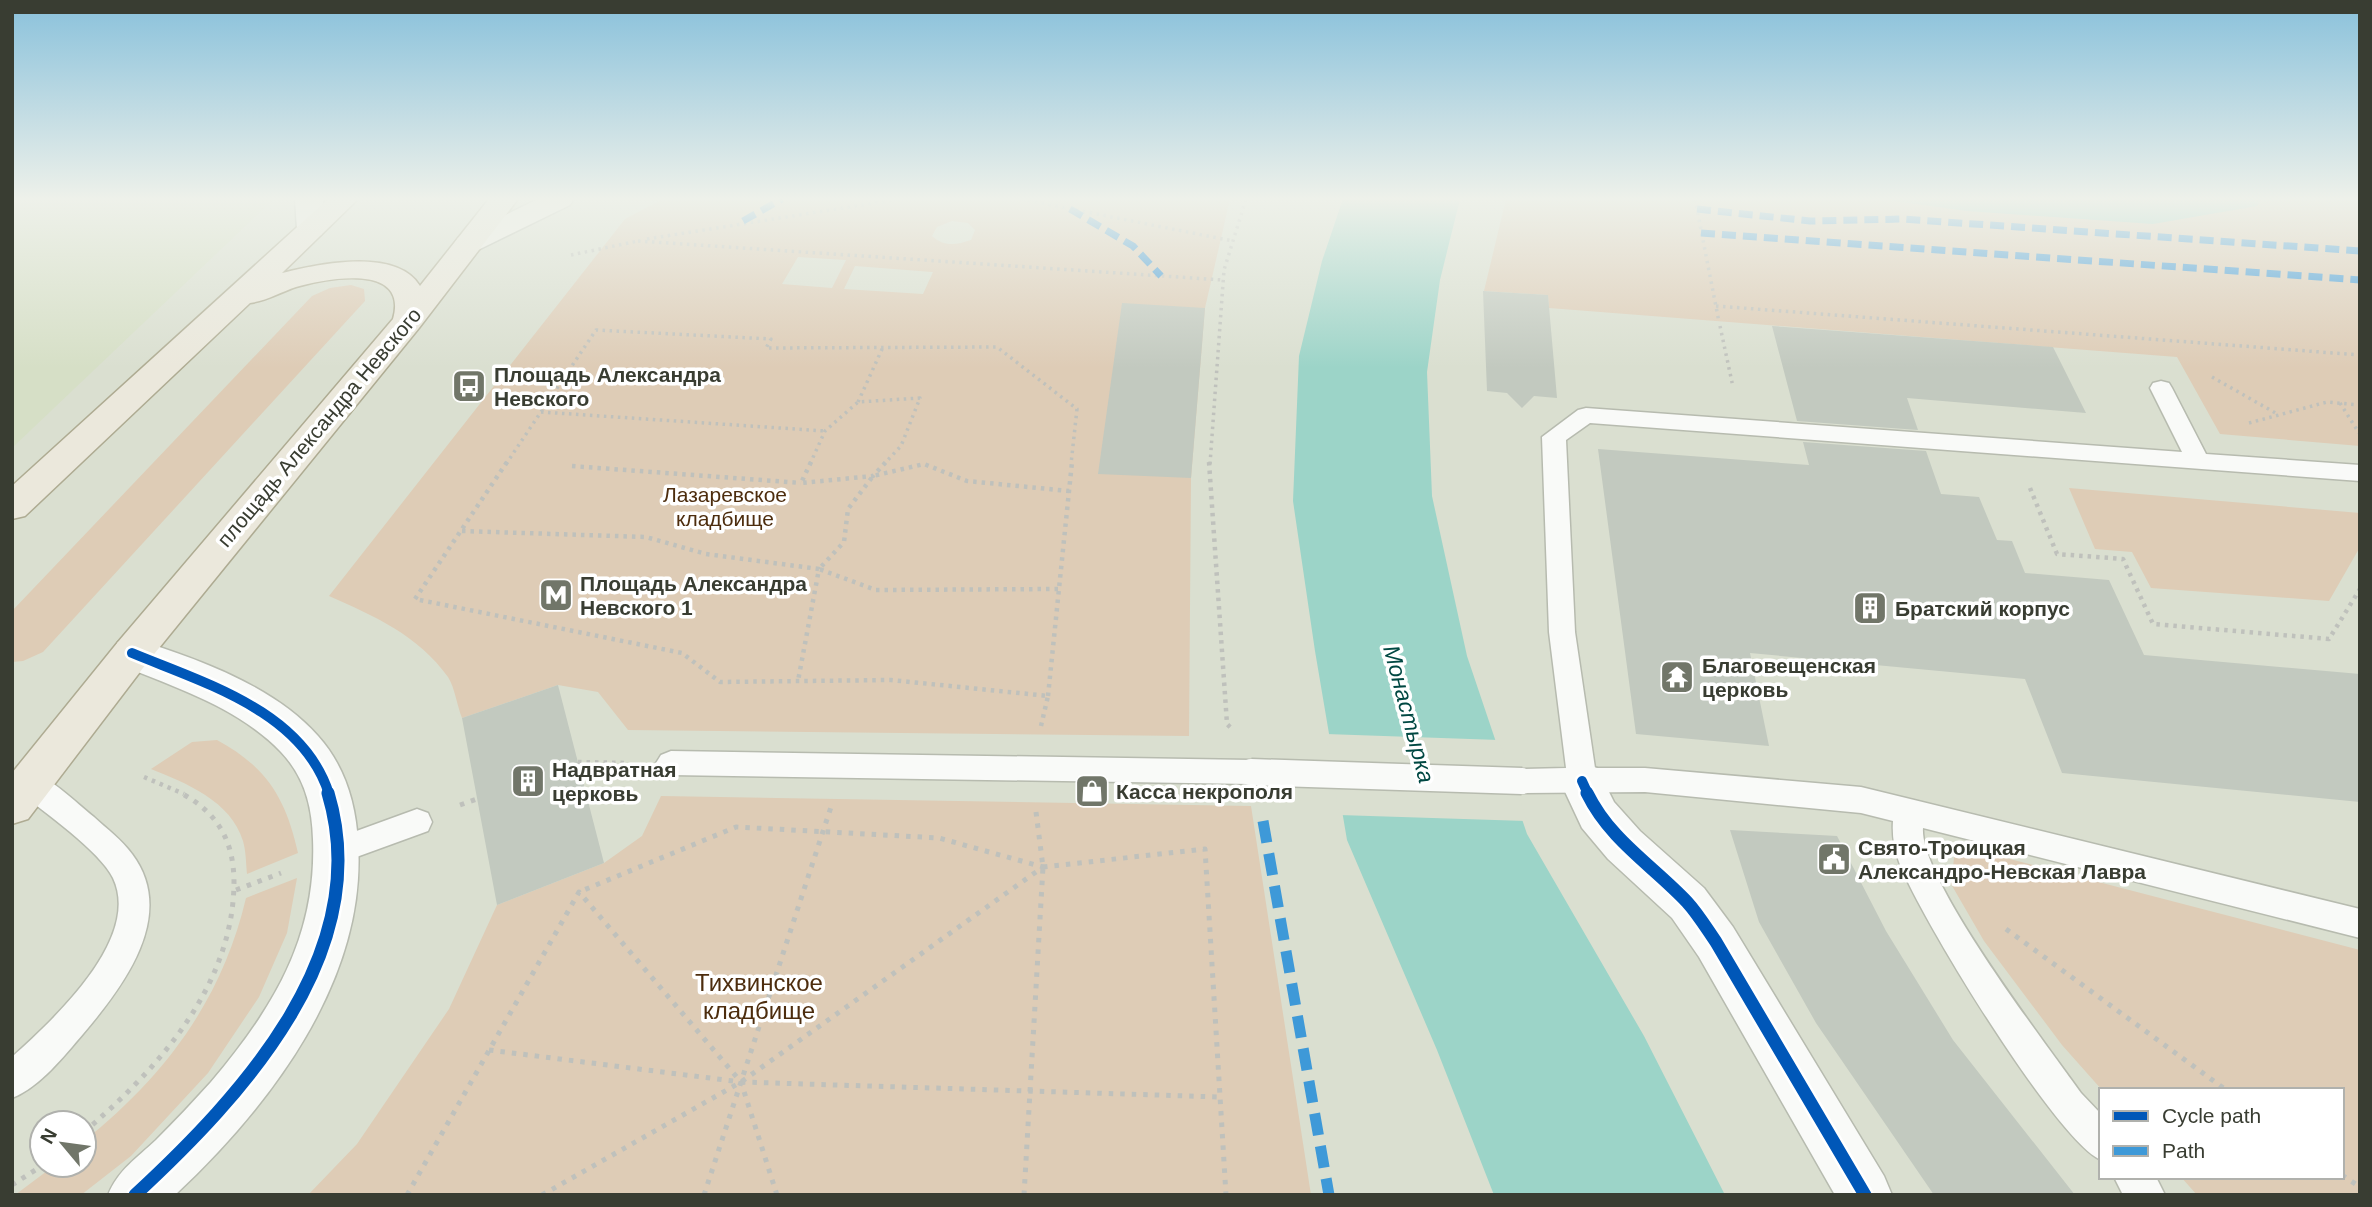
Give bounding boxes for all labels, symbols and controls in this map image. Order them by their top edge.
street label: площадь Александра Невского [212,303,426,551]
place label: Площадь Александра Невского [494,363,721,410]
bus stop icon: Площадь Александра Невского [450,367,488,405]
park label: Лазаревское кладбище [663,483,787,530]
place label: Площадь Александра Невского 1 [580,572,807,619]
metro station icon: Площадь Александра Невского 1 [537,576,575,614]
building icon: Братский корпус [1851,589,1889,627]
place label: Братский корпус [1895,597,2070,620]
water label: Монастырка [1378,642,1440,786]
place label: Благовещенская церковь [1702,654,1876,701]
temple icon: Благовещенская церковь [1658,658,1696,696]
place label: Надвратная церковь [552,758,677,805]
building icon: Надвратная церковь [509,762,547,800]
shop icon: Касса некрополя [1073,772,1111,810]
place label: Касса некрополя [1116,780,1293,803]
place label: Свято-Троицкая Александро-Невская Лавра [1858,836,2146,883]
public building icon: Свято-Троицкая Александро-Невская Лавра [1815,840,1853,878]
park label: Тихвинское кладбище [695,969,823,1024]
legend [2099,1088,2344,1179]
text: Cycle path [2162,1104,2261,1127]
north arrow [28,1109,98,1179]
text: N [36,1125,61,1147]
text: Path [2162,1139,2205,1162]

